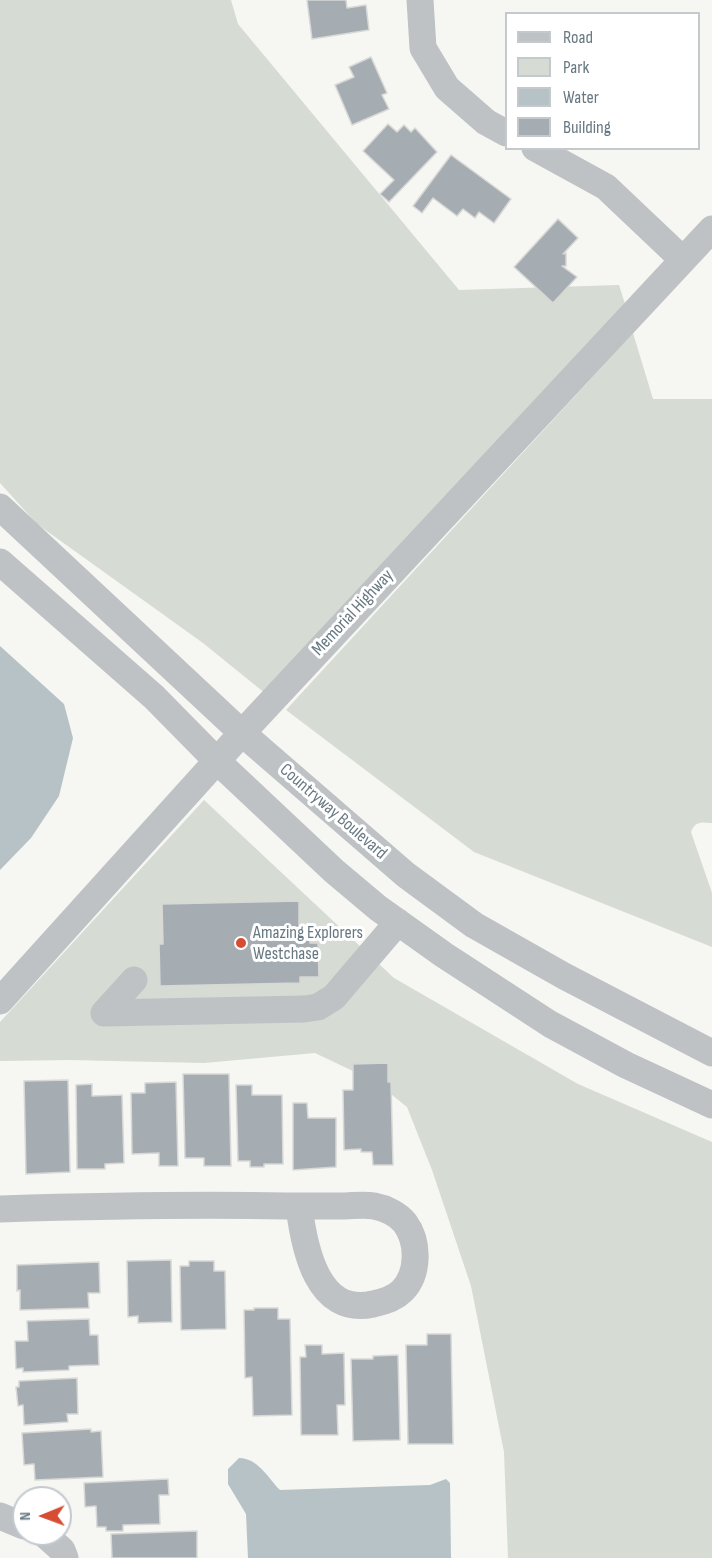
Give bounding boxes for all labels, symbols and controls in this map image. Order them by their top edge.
legend [505,12,700,150]
text: Road [563,27,593,48]
text: Park [563,57,589,78]
text: Water [563,87,599,108]
text: Building [563,117,611,138]
street label: Memorial Highway [308,566,398,660]
street label: Countryway Boulevard [275,760,391,864]
place label: Amazing Explorers Westchase [253,922,363,964]
marker: Amazing Explorers Westchase [234,936,248,950]
north arrow [12,1486,72,1546]
text: N [16,1512,35,1521]

